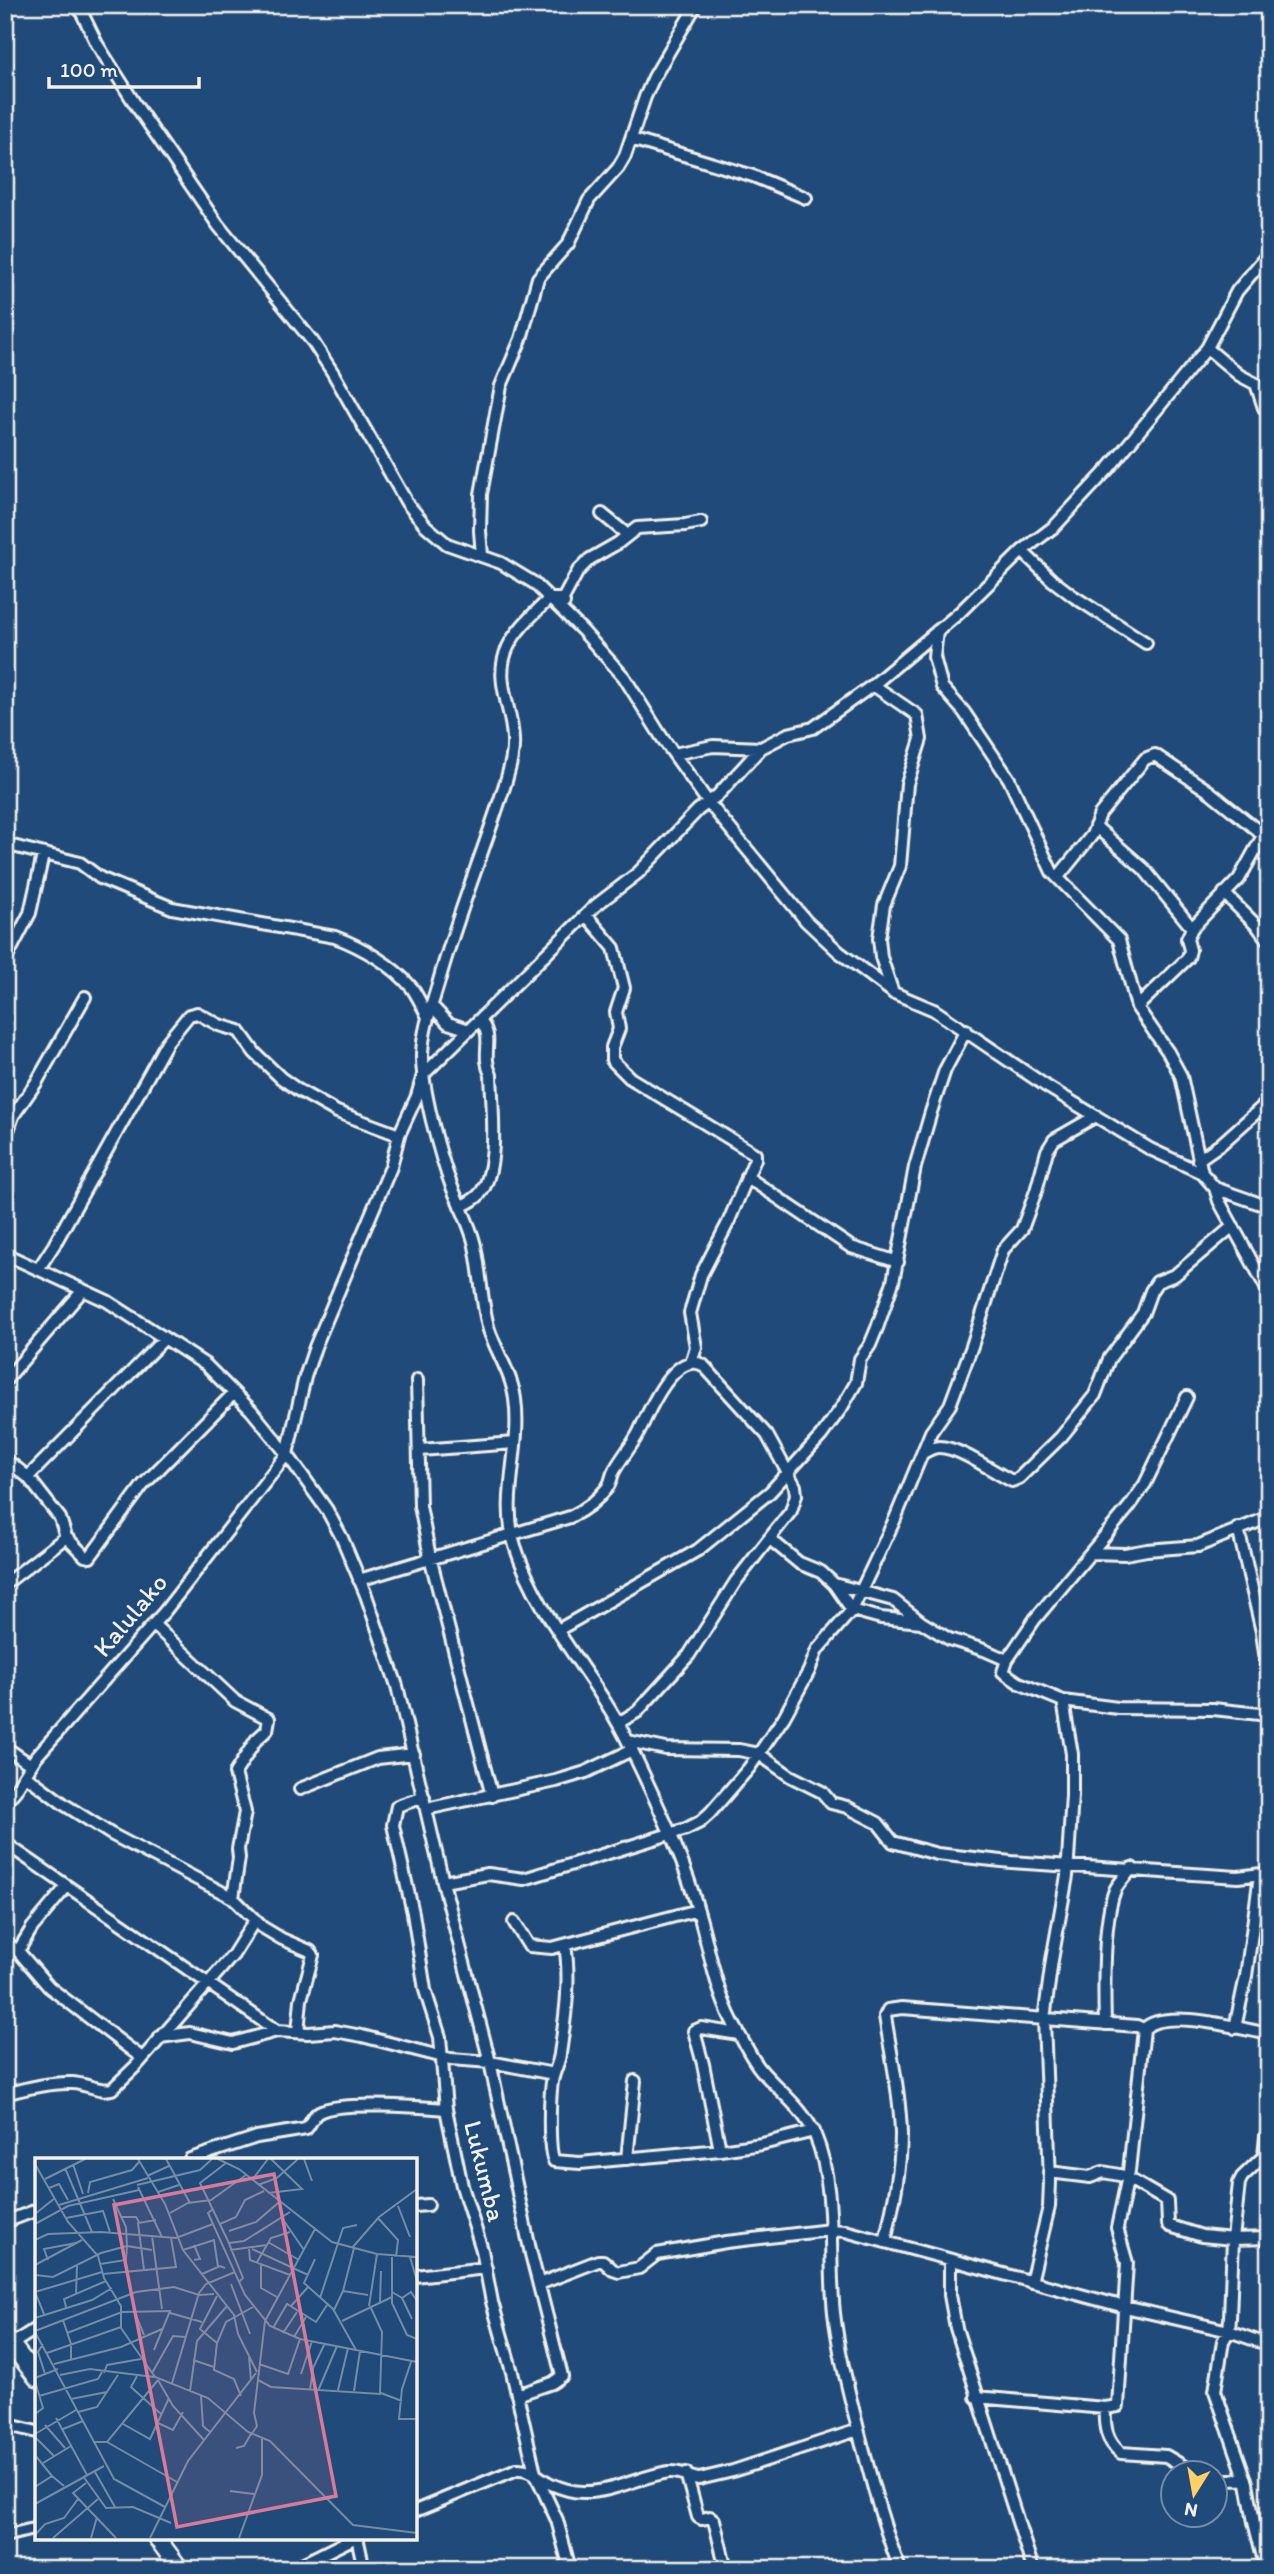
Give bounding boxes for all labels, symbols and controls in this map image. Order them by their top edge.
scale bar [49,46,200,90]
text: 100 m [60,57,118,82]
street label: Kalulako [86,1567,174,1663]
street label: Lukumba [457,2117,513,2225]
inset map [35,2158,416,2539]
north arrow [1158,2458,1228,2528]
text: N [1182,2498,1199,2523]

